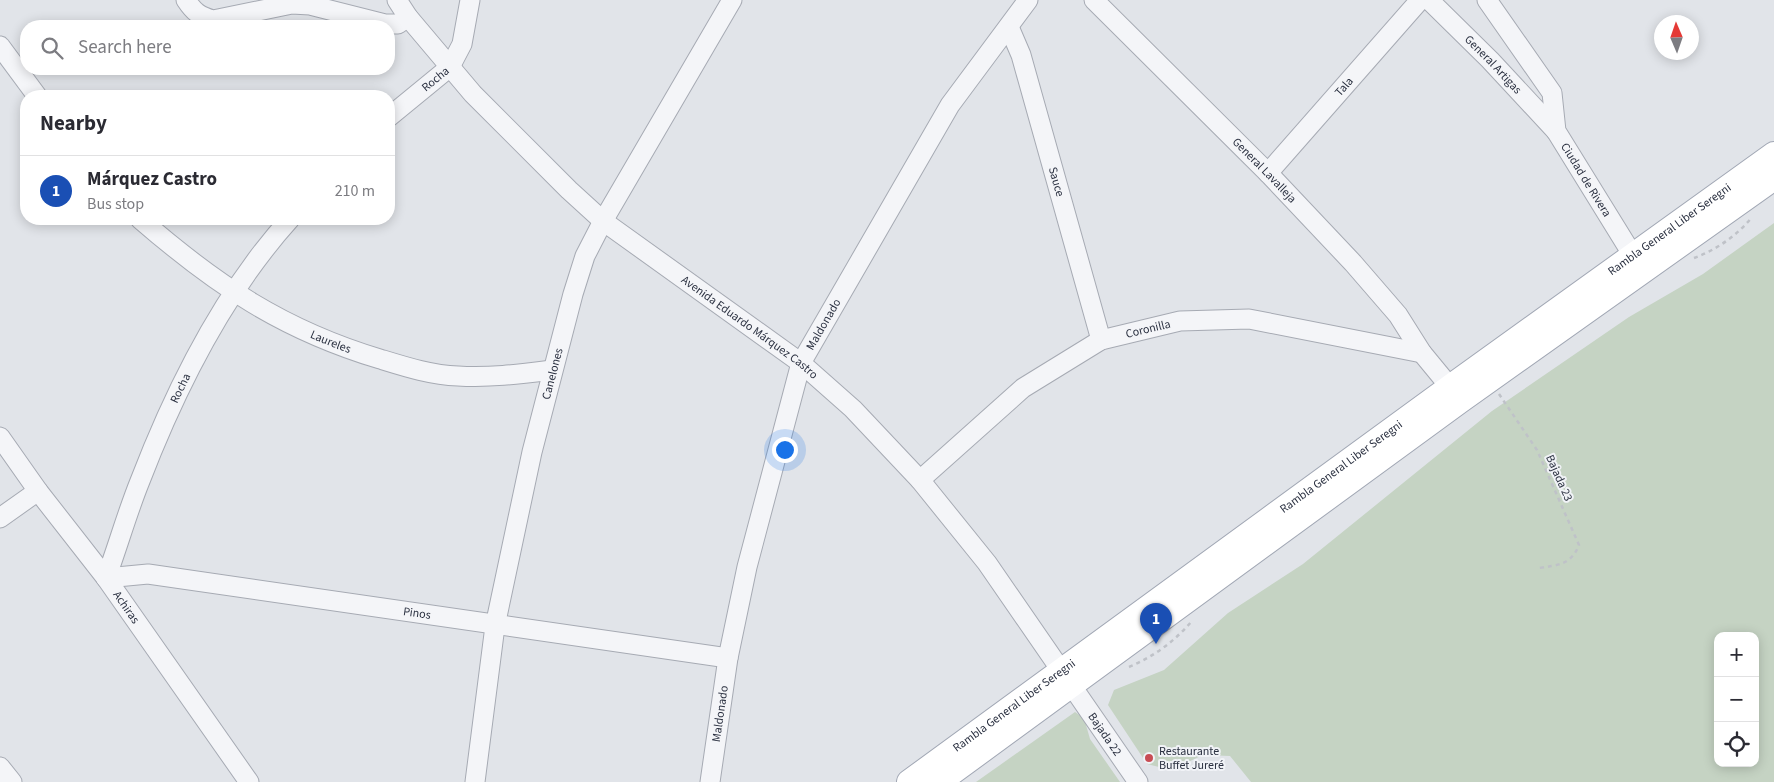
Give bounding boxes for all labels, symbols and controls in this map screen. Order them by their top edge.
north arrow [1654,15,1699,60]
search box [20,20,395,75]
street label: General Artigas [1461,31,1526,98]
icon: search [38,34,66,62]
text: Search here [78,34,172,61]
street label: Rocha [418,62,453,95]
street label: Tala [1331,73,1357,100]
text: Nearby [40,108,107,138]
street label: General Lavalleja [1229,134,1301,207]
street label: Ciudad de Rivera [1557,139,1616,220]
street label: Sauce [1044,165,1069,199]
text: Márquez Castro [87,166,217,193]
street label: Rambla General Liber Seregni [1604,179,1734,279]
text: 1 [52,180,60,202]
text: 210 m [335,180,375,202]
text: Bus stop [87,193,144,215]
street label: Avenida Eduardo Márquez Castro [678,271,822,383]
street label: Maldonado [802,295,845,353]
street label: Coronilla [1124,315,1172,342]
street label: Laureles [308,326,353,357]
street label: Canelones [537,346,567,401]
street label: Rocha [166,370,195,406]
street label: Rambla General Liber Seregni [1276,416,1406,517]
your location [772,437,798,463]
street label: Bajada 23 [1541,452,1577,504]
street label: Achiras [109,587,144,627]
street label: Pinos [402,603,432,623]
pin: 1 [1140,603,1172,644]
map controls [1714,632,1759,767]
button: + [1714,632,1759,677]
street label: Rambla General Liber Seregni [949,655,1079,756]
button: − [1714,677,1759,722]
street label: Maldonado [707,684,732,743]
street label: Bajada 22 [1084,709,1126,759]
button: locate [1714,722,1759,767]
place label: Restaurante Buffet Jureré [1159,743,1224,774]
marker: Restaurante Buffet Jureré [1143,752,1155,764]

